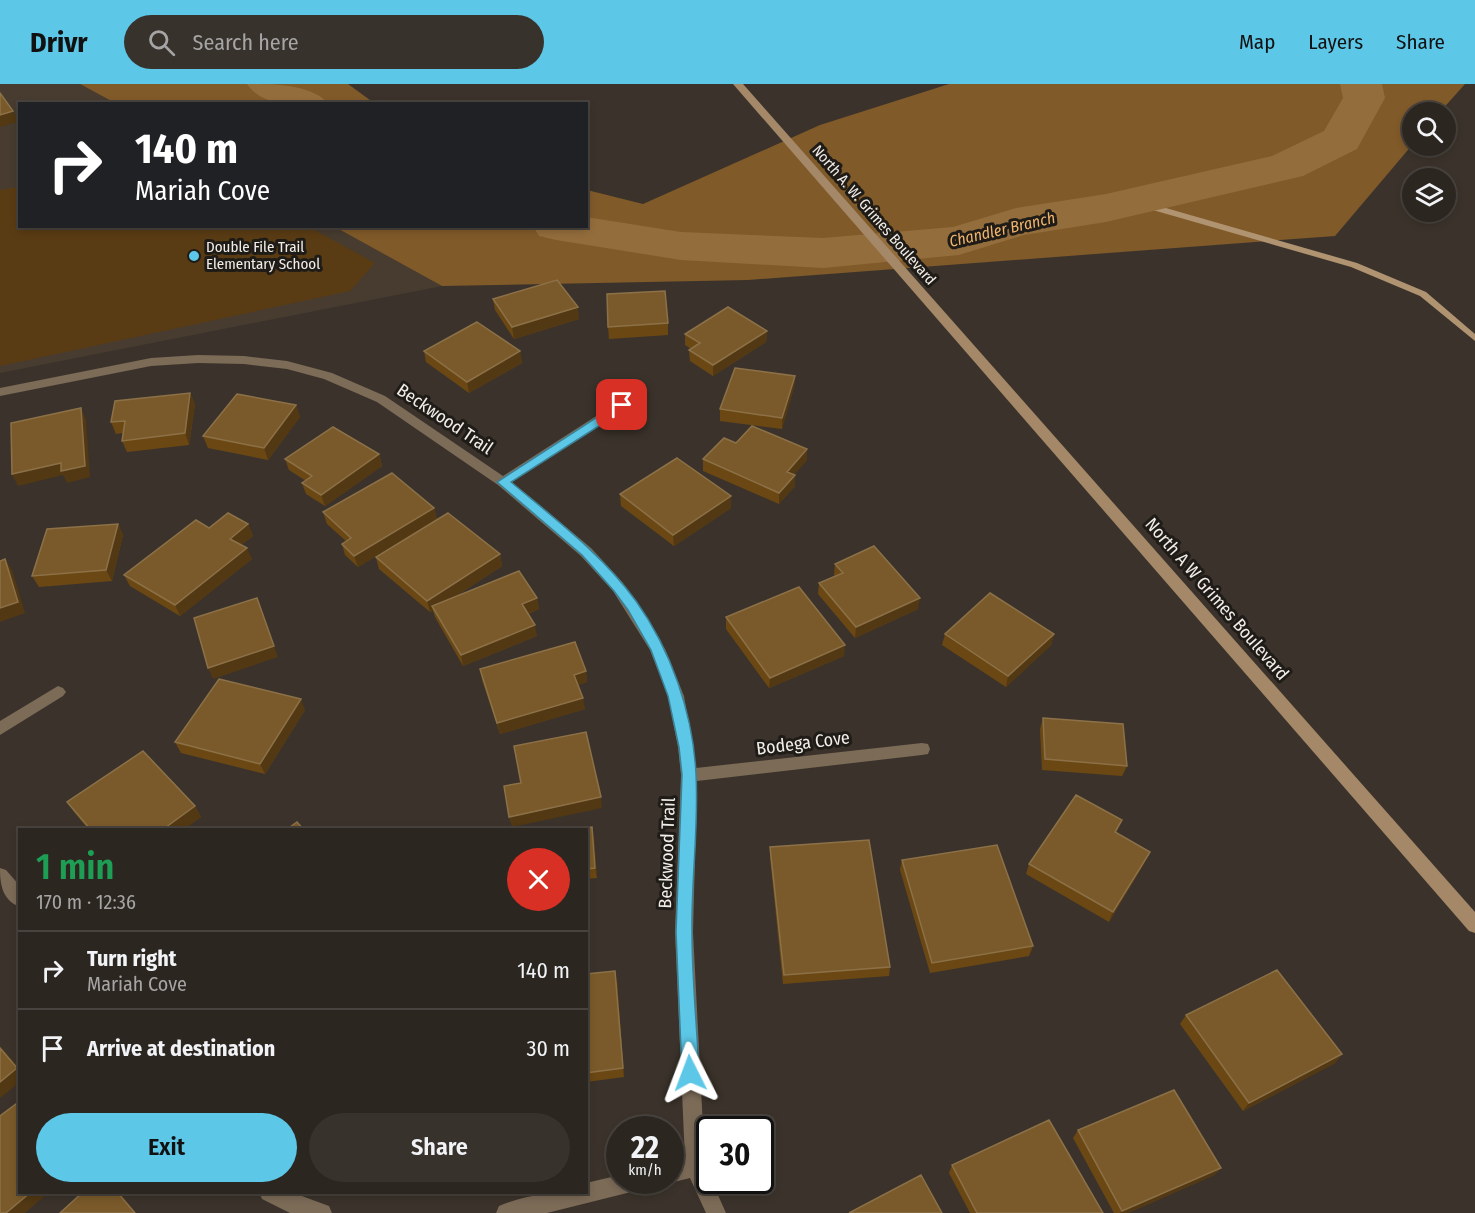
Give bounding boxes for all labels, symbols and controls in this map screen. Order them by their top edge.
search box [124,15,544,69]
text: Drivr [30,26,88,59]
icon: search [145,26,178,59]
text: Search here [193,29,299,56]
text: Map [1239,29,1275,55]
text: Layers [1308,29,1363,55]
text: Share [1396,29,1445,55]
map controls [1402,102,1456,222]
button: search [1402,102,1456,156]
text: 140 m [135,124,238,174]
icon: right [36,126,114,204]
street label: North A. W. Grimes Boulevard [808,142,940,288]
button: layers [1402,168,1456,222]
text: Mariah Cove [135,175,270,207]
water label: Chandler Branch [947,208,1057,251]
place label: Double File Trail Elementary School [206,238,320,273]
marker: Double File Trail Elementary School [187,249,201,263]
street label: Beckwood Trail [393,379,497,459]
pin [596,379,647,430]
icon: arrive [605,388,638,421]
street label: North A W Grimes Boulevard [1141,513,1293,685]
street label: Bodega Cove [755,726,851,760]
street label: Beckwood Trail [654,797,680,909]
text: 1 min [36,845,114,889]
button: close [507,848,570,911]
text: 170 m · 12:36 [36,890,136,914]
text: Turn right [87,945,176,972]
icon: right [36,954,69,987]
text: 140 m [517,957,570,984]
text: Mariah Cove [87,972,187,996]
icon: arrive [36,1032,69,1065]
text: Arrive at destination [87,1035,275,1062]
text: 30 m [527,1035,570,1062]
position arrow [658,1041,722,1105]
button: Exit [36,1113,297,1182]
button: Share [309,1113,570,1182]
speed limit sign: 30 [696,1116,774,1194]
text: 22 [631,1130,659,1166]
text: km/h [628,1161,662,1179]

